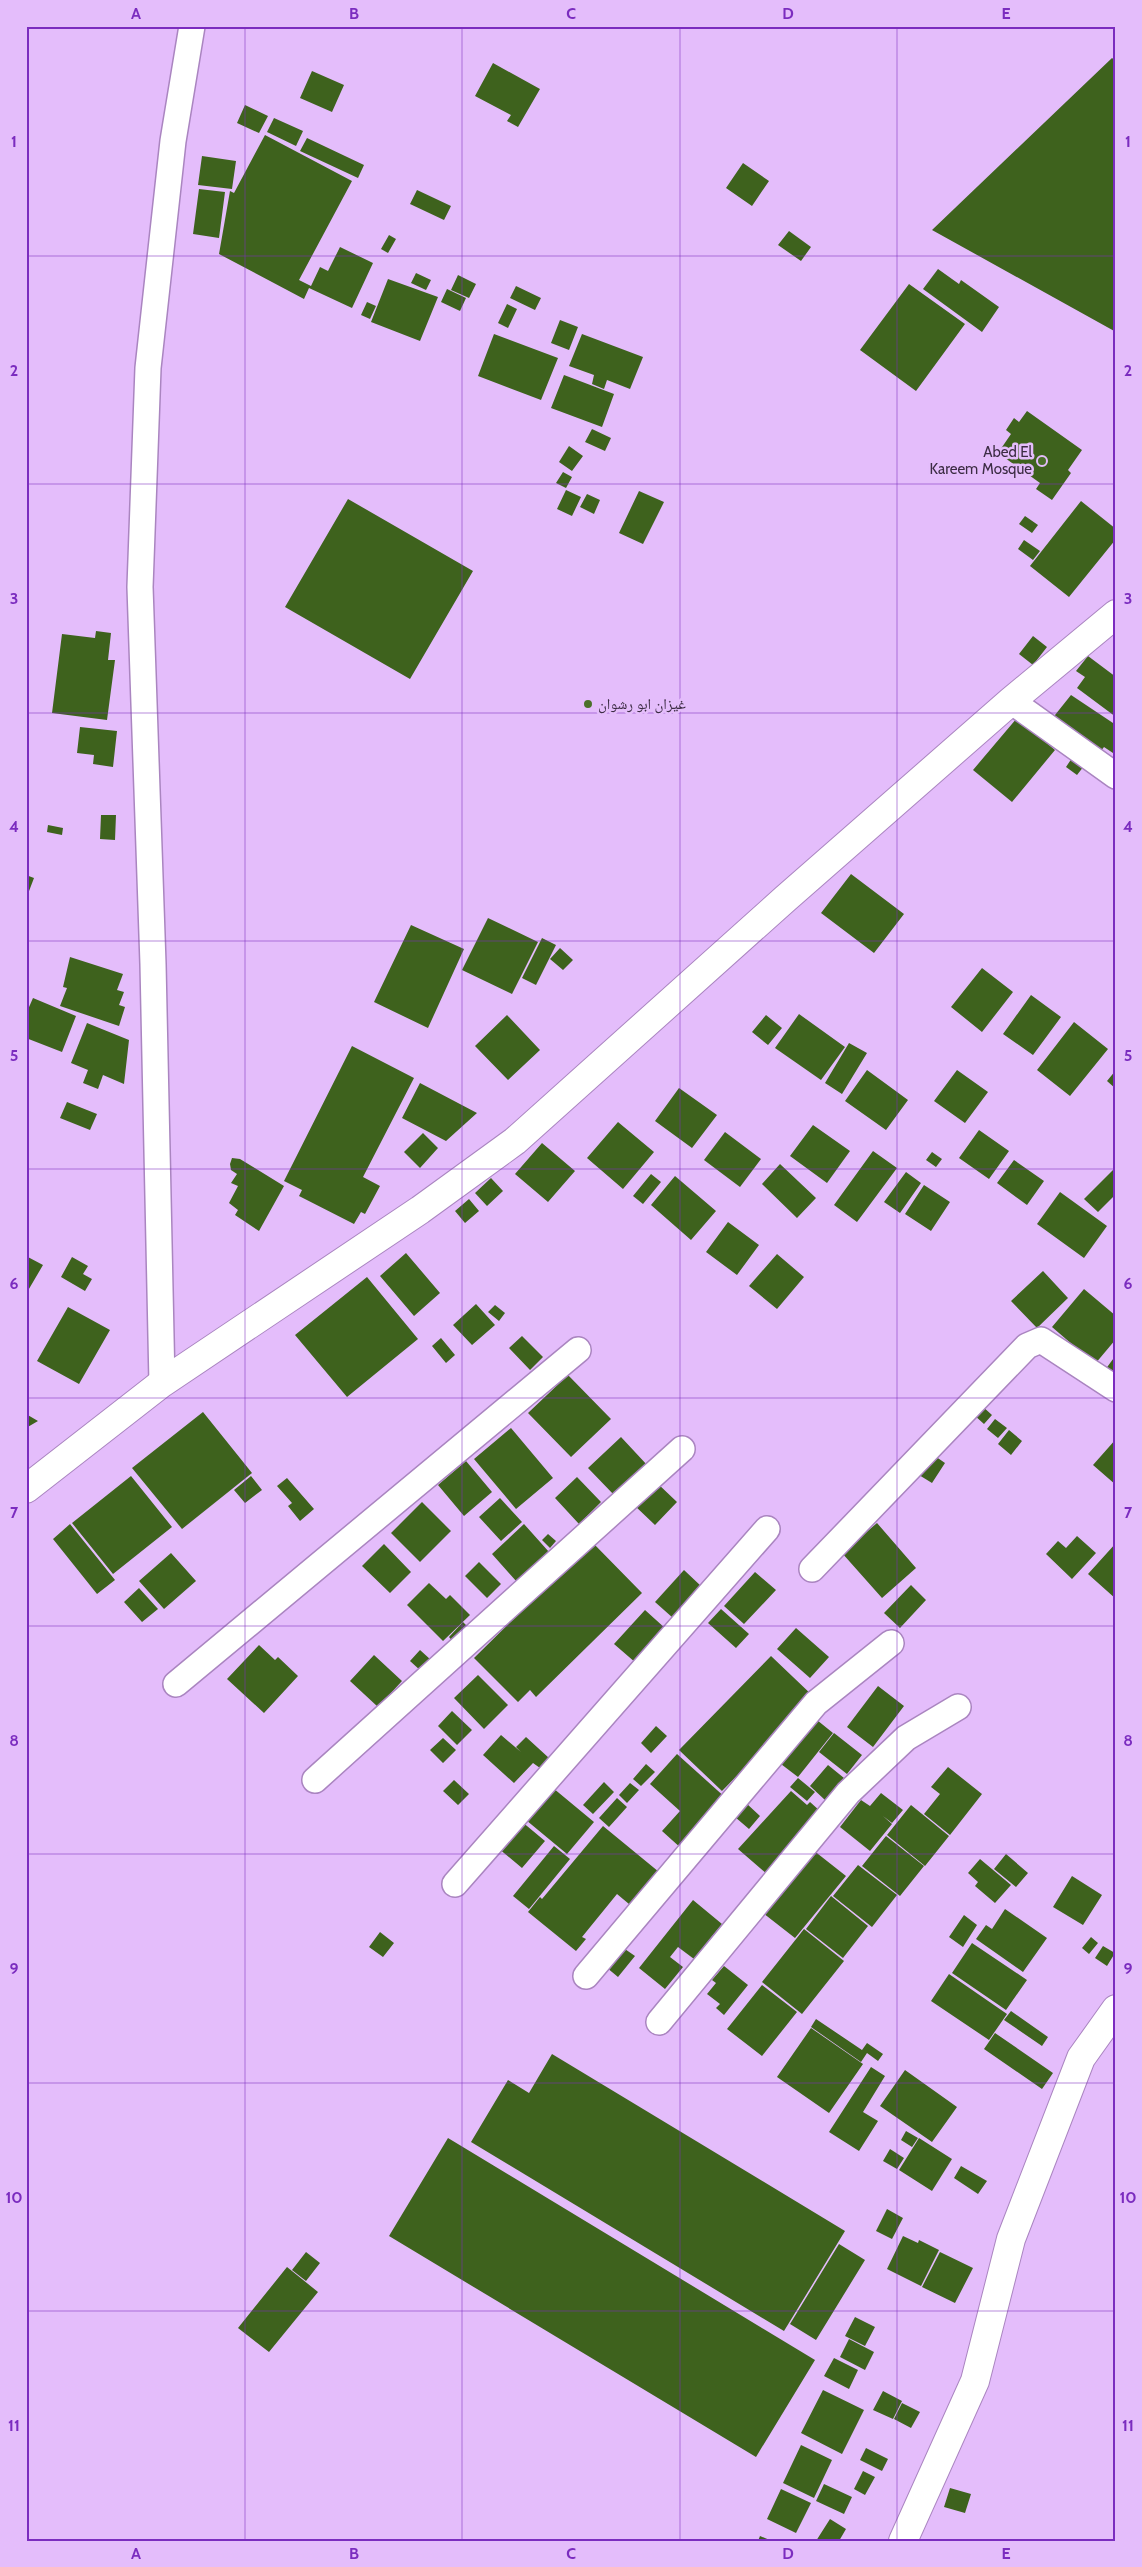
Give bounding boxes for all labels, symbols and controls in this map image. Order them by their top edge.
text: A [131,4,141,23]
text: B [349,4,359,23]
text: C [566,4,576,23]
text: D [782,4,794,23]
text: E [1001,4,1011,23]
text: 1 [11,132,17,151]
text: 1 [1125,132,1131,151]
text: 2 [10,361,18,380]
text: 2 [1124,361,1132,380]
place label: Abed El Kareem Mosque [930,443,1032,478]
marker: Abed El Kareem Mosque [1036,455,1048,467]
text: 3 [10,589,18,608]
text: 3 [1124,589,1132,608]
place label: غيزان ابو رشوان [598,695,686,714]
marker: غيزان ابو رشوان [582,698,594,710]
text: 4 [9,817,19,836]
text: 4 [1123,817,1133,836]
text: 5 [10,1046,18,1065]
text: 5 [1124,1046,1132,1065]
text: 6 [10,1274,19,1293]
text: 6 [1124,1274,1133,1293]
text: 7 [10,1503,19,1522]
text: 7 [1124,1503,1133,1522]
text: 8 [9,1731,19,1750]
text: 8 [1123,1731,1133,1750]
text: 9 [10,1959,19,1978]
text: 9 [1124,1959,1133,1978]
text: 10 [5,2188,23,2207]
text: 10 [1119,2188,1137,2207]
text: 11 [8,2416,20,2435]
text: 11 [1122,2416,1134,2435]
text: A [131,2544,141,2563]
text: B [349,2544,359,2563]
text: C [566,2544,576,2563]
text: D [782,2544,794,2563]
text: E [1001,2544,1011,2563]

